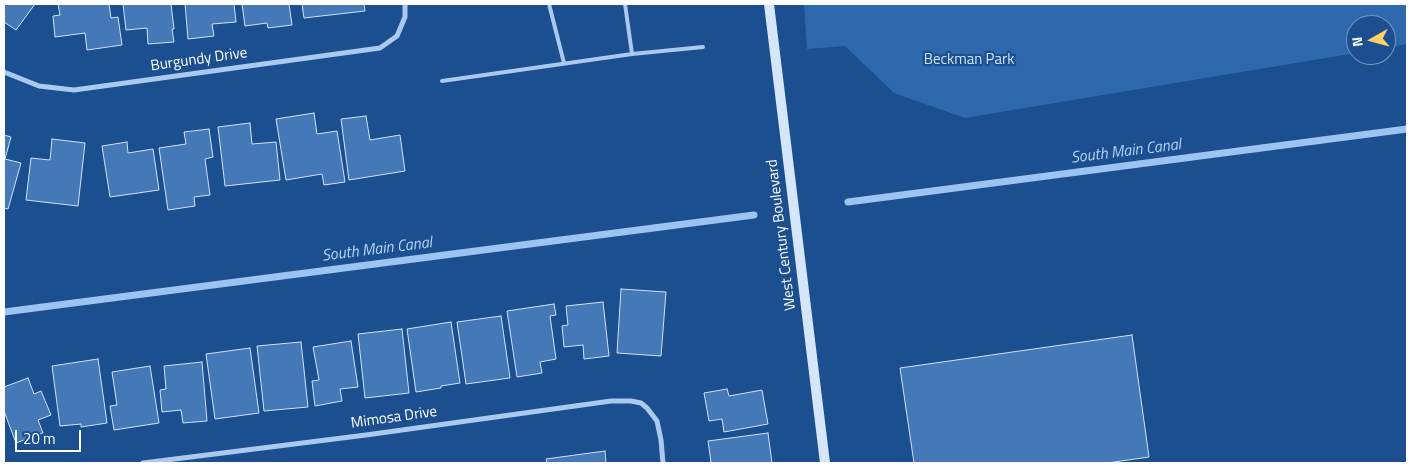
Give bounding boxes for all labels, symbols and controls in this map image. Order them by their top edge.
north arrow [1346,15,1396,65]
text: N [1346,36,1368,48]
street label: Burgundy Drive [150,44,248,76]
park label: Beckman Park [924,51,1014,69]
water label: South Main Canal [1070,136,1182,168]
street label: West Century Boulevard [764,158,800,312]
water label: South Main Canal [321,234,433,266]
street label: Mimosa Drive [350,403,438,433]
scale bar [18,420,84,452]
text: 20 m [23,427,56,450]

